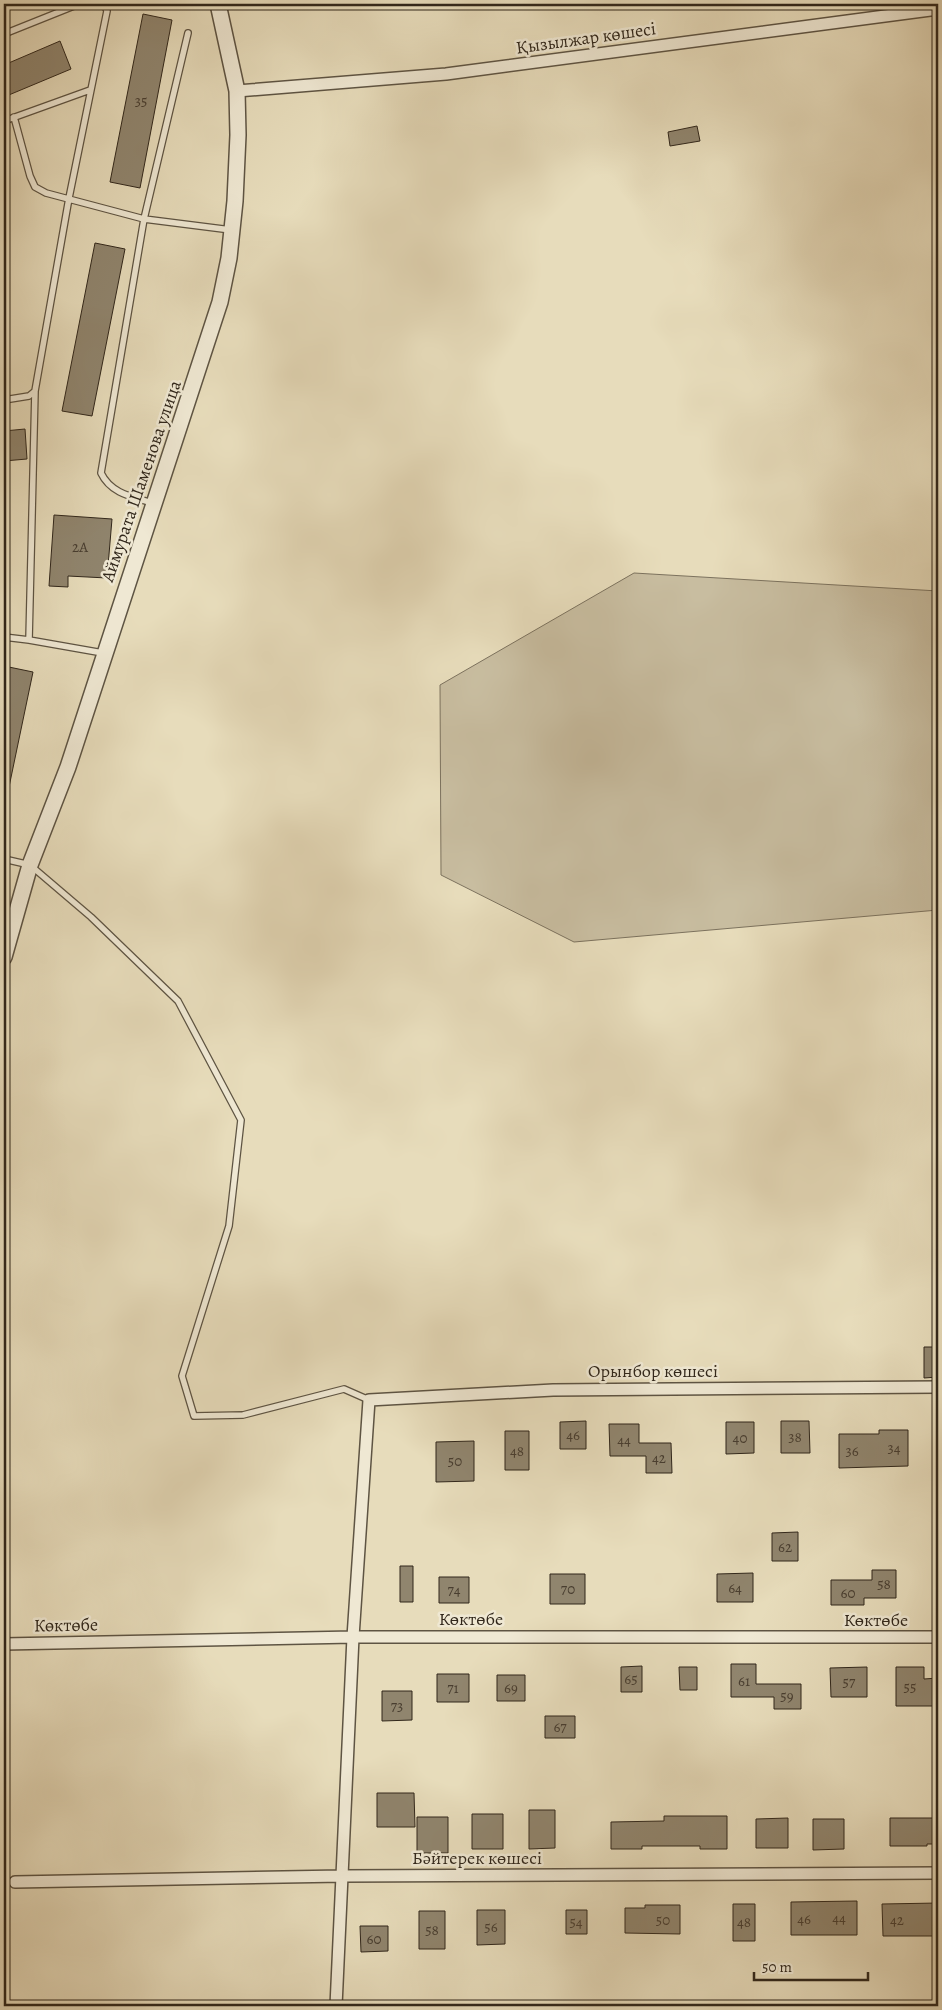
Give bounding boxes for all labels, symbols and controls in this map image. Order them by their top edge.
street label: Қызылжар көшесі [515,16,657,60]
house number: 35 [135,91,147,111]
street label: Аймурата Шаменова улица [95,376,187,586]
house number: 2А [72,537,88,557]
street label: Орынбор көшесі [588,1359,718,1383]
house number: 46 [566,1425,580,1445]
house number: 38 [788,1427,802,1447]
house number: 40 [733,1428,747,1448]
house number: 44 [617,1430,631,1450]
house number: 34 [887,1438,901,1458]
house number: 48 [510,1441,524,1461]
house number: 36 [845,1441,859,1461]
house number: 42 [652,1448,666,1468]
house number: 50 [448,1451,462,1471]
house number: 62 [778,1537,792,1557]
house number: 58 [877,1574,891,1594]
house number: 64 [728,1578,742,1598]
house number: 70 [561,1579,575,1599]
house number: 74 [447,1580,461,1600]
house number: 60 [841,1583,855,1603]
street label: Көктөбе [439,1607,503,1631]
street label: Көктөбе [844,1608,908,1632]
street label: Көктөбе [34,1612,98,1638]
house number: 65 [624,1669,638,1689]
house number: 61 [738,1671,750,1691]
house number: 57 [843,1672,856,1692]
house number: 55 [904,1677,916,1697]
house number: 71 [447,1678,459,1698]
house number: 69 [504,1678,518,1698]
house number: 59 [780,1686,794,1706]
house number: 73 [391,1696,403,1716]
house number: 67 [553,1717,567,1737]
street label: Бәйтерек көшесі [412,1846,542,1870]
house number: 44 [832,1908,846,1928]
house number: 46 [797,1909,811,1929]
house number: 50 [656,1910,670,1930]
house number: 42 [890,1910,904,1930]
house number: 54 [569,1912,583,1932]
house number: 48 [737,1912,751,1932]
house number: 56 [484,1917,498,1937]
house number: 58 [425,1920,439,1940]
house number: 60 [367,1929,381,1949]
scale bar [754,1950,868,1982]
text: 50 m [762,1957,792,1977]

